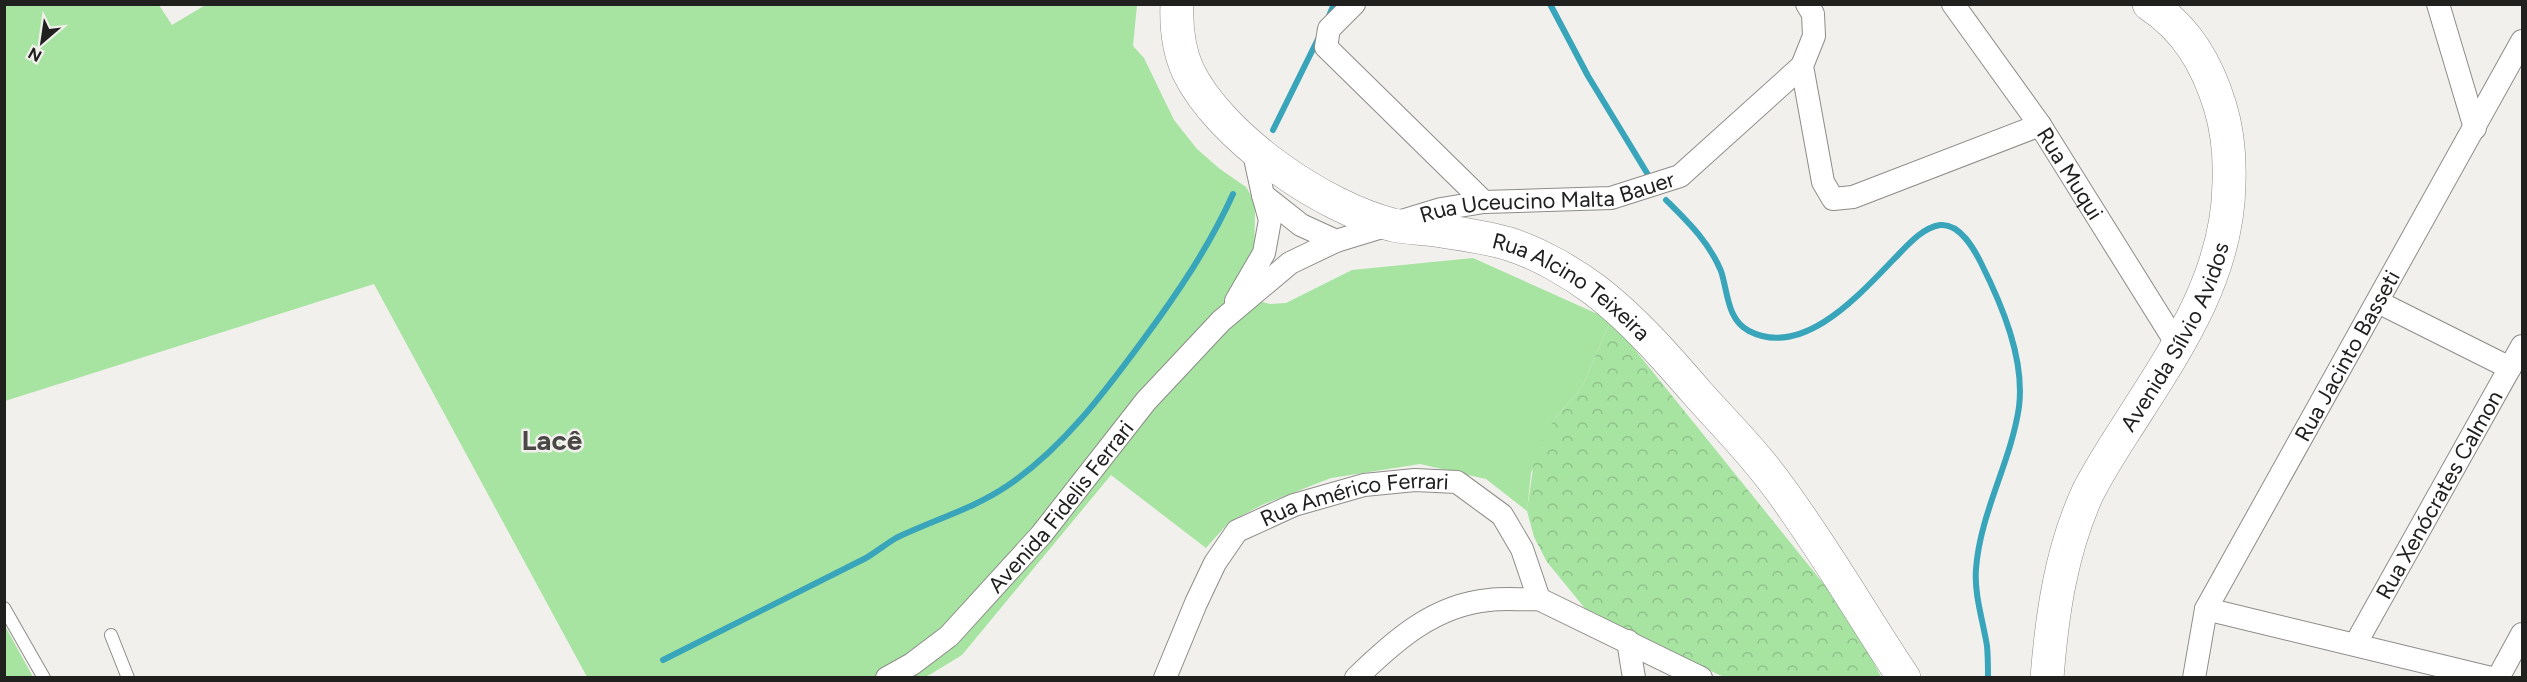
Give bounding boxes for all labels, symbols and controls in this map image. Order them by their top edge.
north arrow [12,12,72,72]
text: N [25,43,45,66]
street label: Rua Muqui [2031,122,2109,224]
street label: Rua Uceucino Malta Bauer [1416,165,1678,228]
street label: Rua Alcino Teixeira [1490,227,1656,346]
street label: Avenida Sílvio Avidos [2114,239,2234,436]
street label: Rua Jacinto Basseti [2289,265,2405,446]
street label: Rua Xenócrates Calmon [2370,385,2508,604]
street label: Avenida Fidelis Ferrari [982,415,1139,598]
district label: Lacê [522,423,582,457]
street label: Rua Américo Ferrari [1256,466,1449,532]

